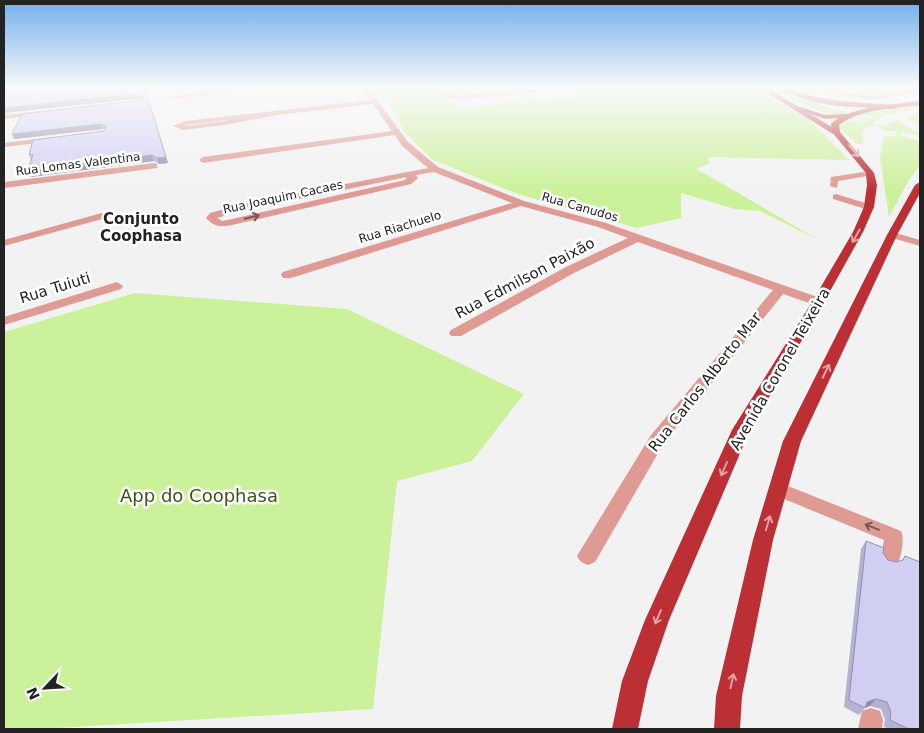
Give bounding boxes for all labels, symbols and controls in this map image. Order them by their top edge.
one-way arrow [849,145,860,158]
street label: Rua Lomas Valentina [15,149,141,179]
street label: Rua Joaquim Cacaes [222,177,344,217]
street label: Rua Canudos [540,189,620,225]
street label: Rua Riachuelo [357,208,443,246]
district label: Conjunto Coophasa [100,210,182,245]
one-way arrow [244,212,260,221]
one-way arrow [850,228,860,243]
street label: Rua Edmilson Paixão [452,234,598,322]
street label: Rua Tuiuti [17,269,93,307]
street label: Avenida Coronel Teixeira [726,285,834,453]
street label: Rua Carlos Alberto Mar [645,308,766,455]
one-way arrow [822,364,831,379]
one-way arrow [719,461,729,476]
park label: App do Coophasa [120,485,278,506]
one-way arrow [764,515,773,531]
one-way arrow [864,521,879,530]
one-way arrow [653,609,663,624]
north arrow [20,663,70,713]
one-way arrow [728,673,737,689]
text: N [23,685,43,702]

